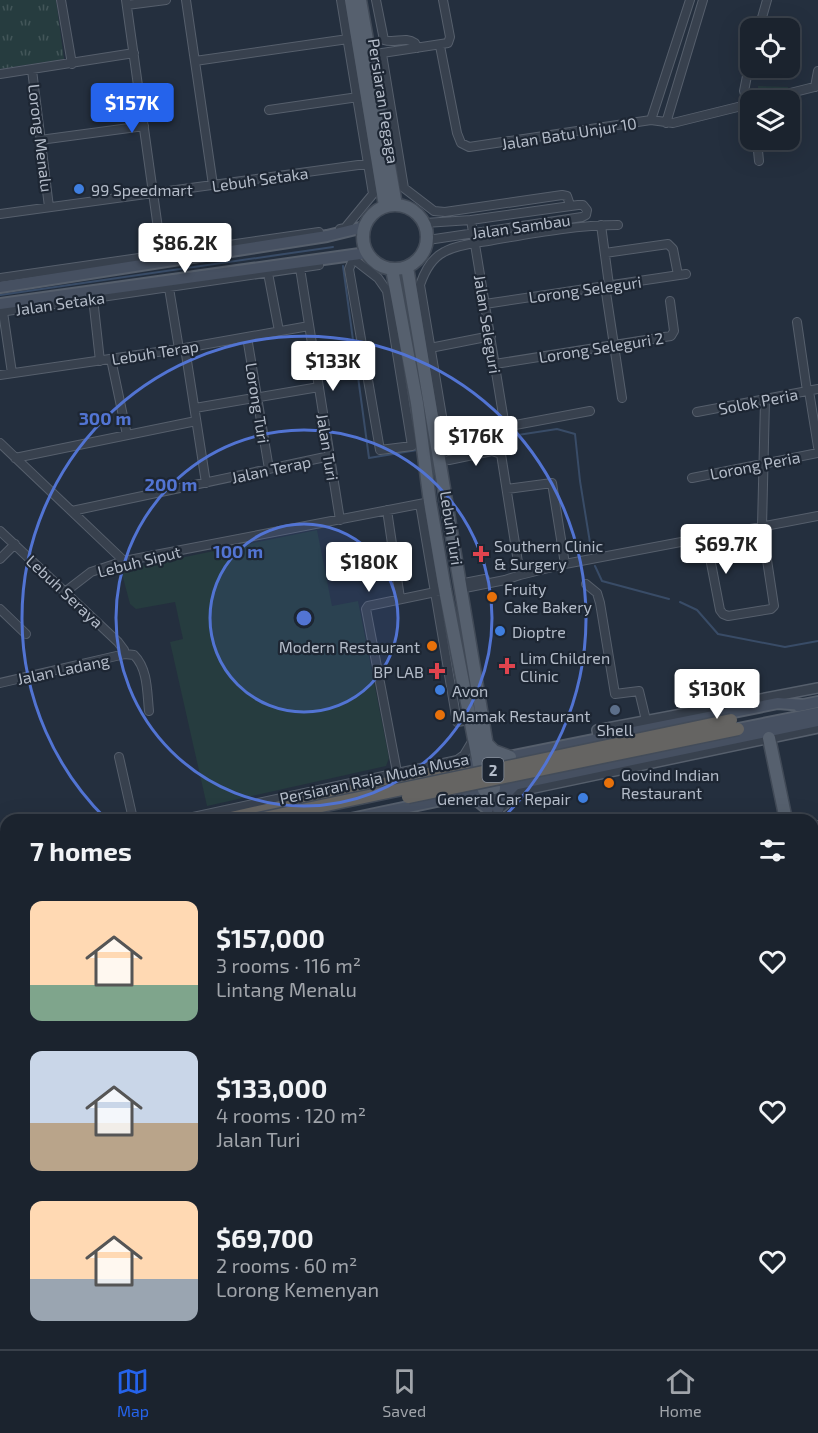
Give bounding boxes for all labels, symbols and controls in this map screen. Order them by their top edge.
map controls [740,18,800,150]
button: locate [740,18,800,78]
street label: Persiaran Pegaga [365,37,403,165]
street label: Lorong Menalu [25,83,57,193]
pin: $157K [90,83,174,134]
text: $157K [105,90,159,114]
button: layers [740,90,800,150]
street label: Jalan Batu Unjur 10 [500,113,638,154]
street label: Lebuh Setaka [211,163,309,195]
place label: 99 Speedmart [91,180,193,199]
marker: 99 Speedmart [72,182,86,196]
street label: Jalan Sambau [470,210,572,242]
pin: $86.2K [136,223,234,274]
text: $86.2K [152,230,218,254]
street label: Lorong Seleguri [527,272,643,306]
street label: Jalan Seleguri [471,273,505,375]
street label: Jalan Setaka [14,287,106,319]
street label: Lorong Seleguri 2 [537,328,665,366]
street label: Lebuh Terap [110,336,200,368]
pin: $133K [291,341,375,392]
text: $133K [305,348,361,372]
street label: Lorong Turi [242,361,274,445]
street label: Solok Peria [717,384,799,418]
text: 300 m [79,407,131,429]
street label: Jalan Turi [313,412,343,482]
pin: $176K [434,416,518,467]
text: $176K [448,423,504,447]
street label: Lorong Peria [708,447,802,483]
street label: Jalan Terap [229,451,313,487]
text: 200 m [145,473,197,495]
street label: Lebuh Turi [437,490,467,566]
pin: $69.7K [677,524,775,575]
text: $69.7K [695,531,757,555]
place label: Southern Clinic & Surgery [494,536,604,573]
text: 100 m [213,540,263,562]
street label: Lebuh Siput [95,541,183,581]
pin: $180K [327,542,411,593]
marker: Southern Clinic & Surgery [472,545,490,563]
text: $180K [340,549,398,573]
street label: Lebuh Seraya [23,551,107,631]
place label: Fruity Cake Bakery [504,579,593,616]
marker: Fruity Cake Bakery [485,590,499,604]
centre of rings [294,608,314,628]
place label: Dioptre [512,622,566,641]
marker: Dioptre [493,624,507,638]
place label: Modern Restaurant [279,637,420,656]
marker: Modern Restaurant [425,639,439,653]
place label: Lim Children Clinic [520,648,610,685]
street label: Jalan Ladang [15,650,111,688]
marker: Lim Children Clinic [498,657,516,675]
place label: BP LAB [373,662,424,681]
marker: BP LAB [428,662,446,680]
pin: $130K [675,669,759,720]
text: $130K [689,676,745,700]
place label: Avon [452,681,488,700]
marker: Avon [433,683,447,697]
marker: Shell [608,703,622,717]
place label: Mamak Restaurant [452,706,590,725]
marker: Mamak Restaurant [433,708,447,722]
place label: Shell [597,720,633,739]
street label: Persiaran Raja Muda Musa [278,749,471,808]
road number: 2 [482,758,504,782]
place label: Govind Indian Restaurant [621,765,719,802]
marker: Govind Indian Restaurant [602,776,616,790]
place label: General Car Repair [437,789,572,808]
marker: General Car Repair [576,791,590,805]
icon: filters [756,834,789,867]
text: 7 homes [30,835,132,866]
text: $157,000 [216,922,325,953]
icon: home [78,925,150,997]
icon: heart [756,945,789,978]
text: 3 rooms · 116 m² [216,953,361,977]
text: Lintang Menalu [216,977,357,1001]
text: $133,000 [216,1072,327,1103]
icon: home [78,1075,150,1147]
icon: heart [756,1095,789,1128]
text: 4 rooms · 120 m² [216,1103,366,1127]
text: Jalan Turi [216,1127,301,1151]
text: $69,700 [216,1222,314,1253]
icon: home [78,1225,150,1297]
icon: heart [756,1245,789,1278]
text: 2 rooms · 60 m² [216,1253,357,1277]
text: Lorong Kemenyan [216,1277,379,1301]
tab: Map [116,1365,149,1420]
tab: Saved [382,1365,426,1420]
tab: Home [659,1365,702,1420]

